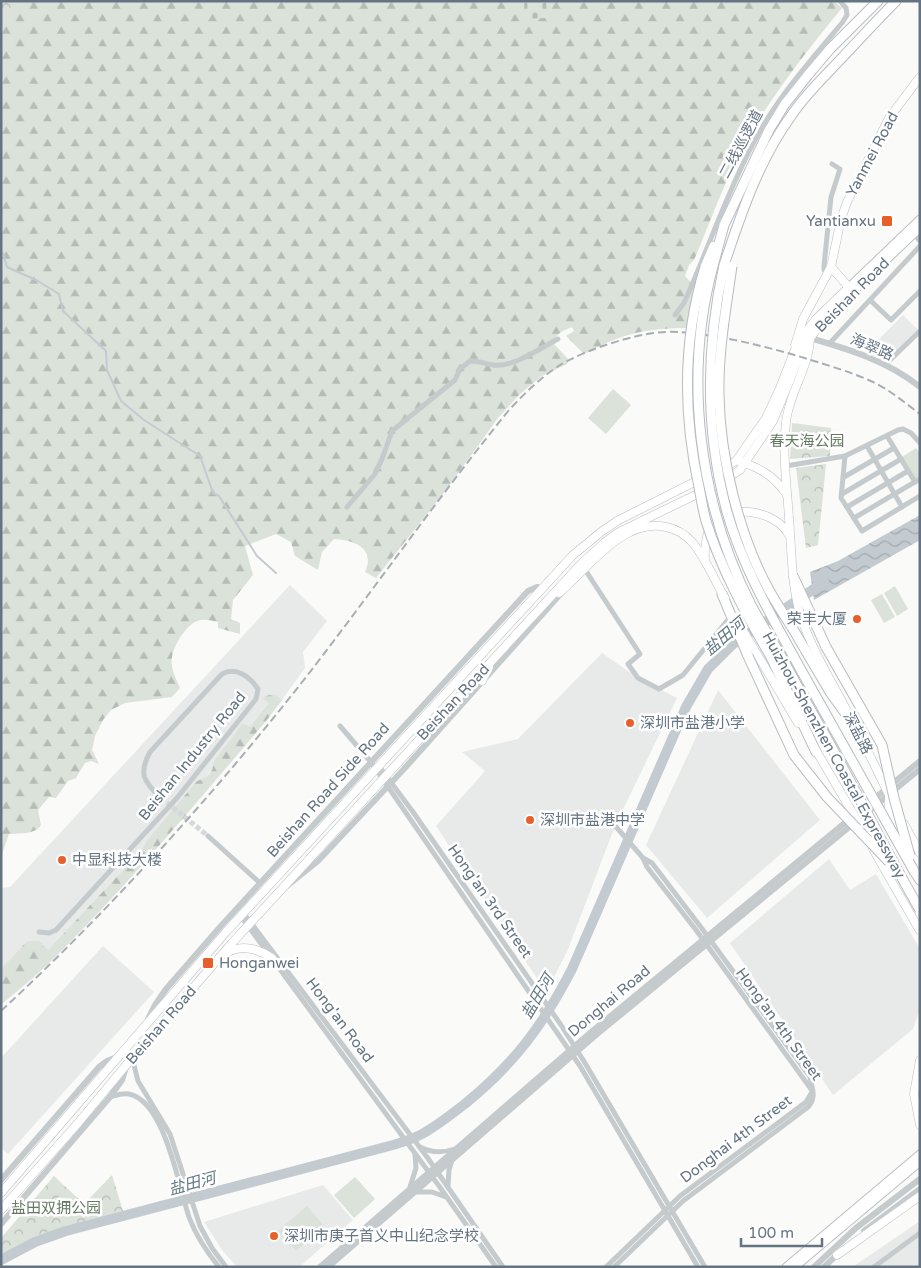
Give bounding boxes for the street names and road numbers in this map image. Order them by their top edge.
street label: 二线巡逻道 [715,107,767,181]
street label: Yanmei Road [842,108,902,200]
street label: Beishan Road [811,254,893,336]
street label: 海翠路 [848,330,896,364]
street label: Huizhou-Shenzhen Coastal Expressway [758,629,910,881]
street label: Beishan Road [413,660,493,744]
street label: Beishan Industry Road [135,688,249,824]
street label: 深盐路 [840,709,876,757]
street label: Beishan Road Side Road [263,719,393,861]
street label: Hong'an 3rd Street [444,841,536,962]
street label: Donghai Road [564,961,654,1041]
street label: Hong'an 4th Street [732,964,826,1084]
street label: Hong'an Road [302,974,378,1066]
street label: Beishan Road [122,982,200,1068]
street label: Donghai 4th Street [677,1091,796,1187]

